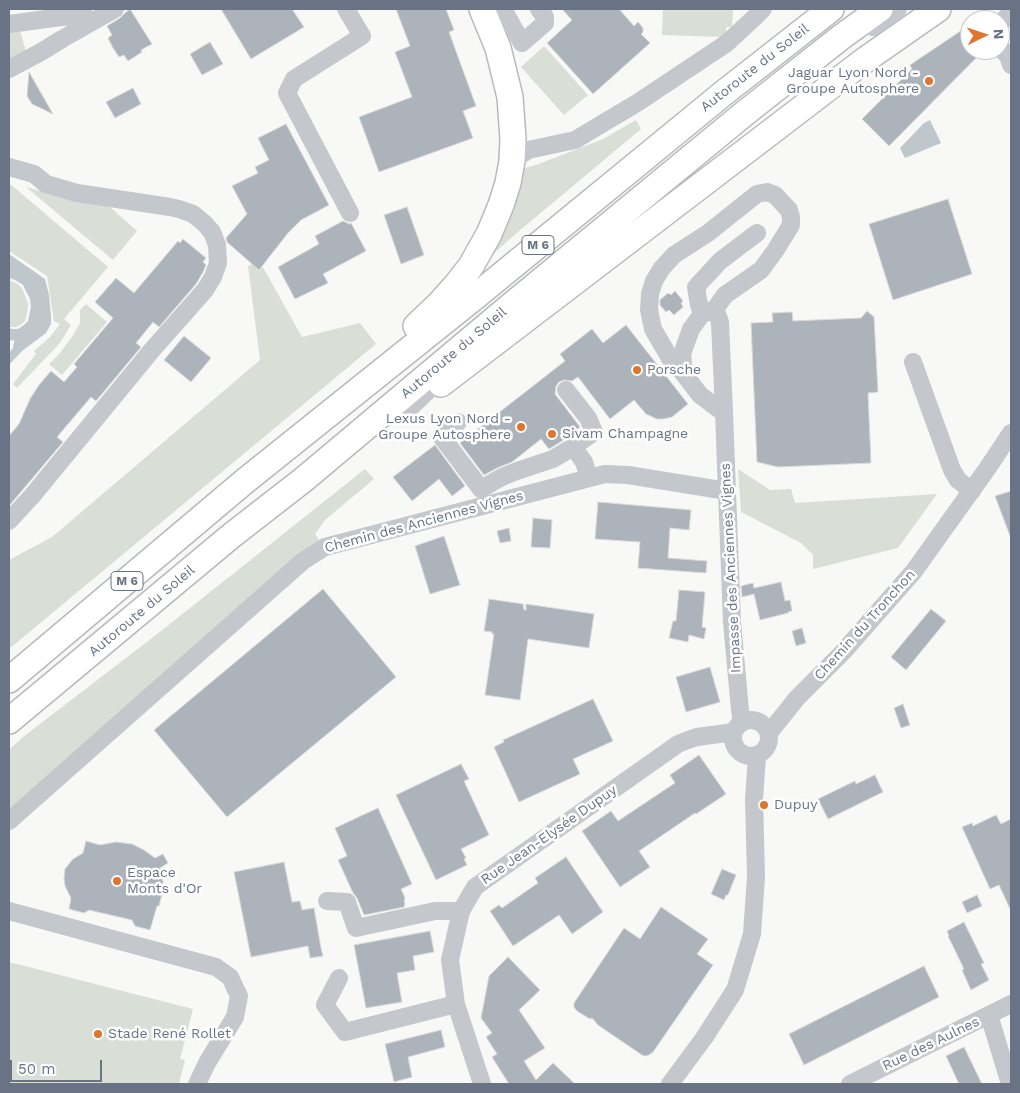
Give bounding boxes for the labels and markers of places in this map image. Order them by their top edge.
place label: Jaguar Lyon Nord - Groupe Autosphere [786,65,919,98]
marker: Jaguar Lyon Nord - Groupe Autosphere [923,75,935,87]
place label: Porsche [647,362,701,378]
marker: Porsche [631,364,643,376]
place label: Lexus Lyon Nord - Groupe Autosphere [378,411,511,444]
marker: Lexus Lyon Nord - Groupe Autosphere [515,421,527,433]
place label: Sivam Champagne [562,426,688,442]
marker: Sivam Champagne [546,428,558,440]
place label: Dupuy [774,797,817,813]
marker: Dupuy [758,799,770,811]
place label: Espace Monts d'Or [127,865,202,898]
marker: Espace Monts d'Or [111,875,123,887]
place label: Stade René Rollet [108,1026,231,1042]
marker: Stade René Rollet [92,1028,104,1040]

